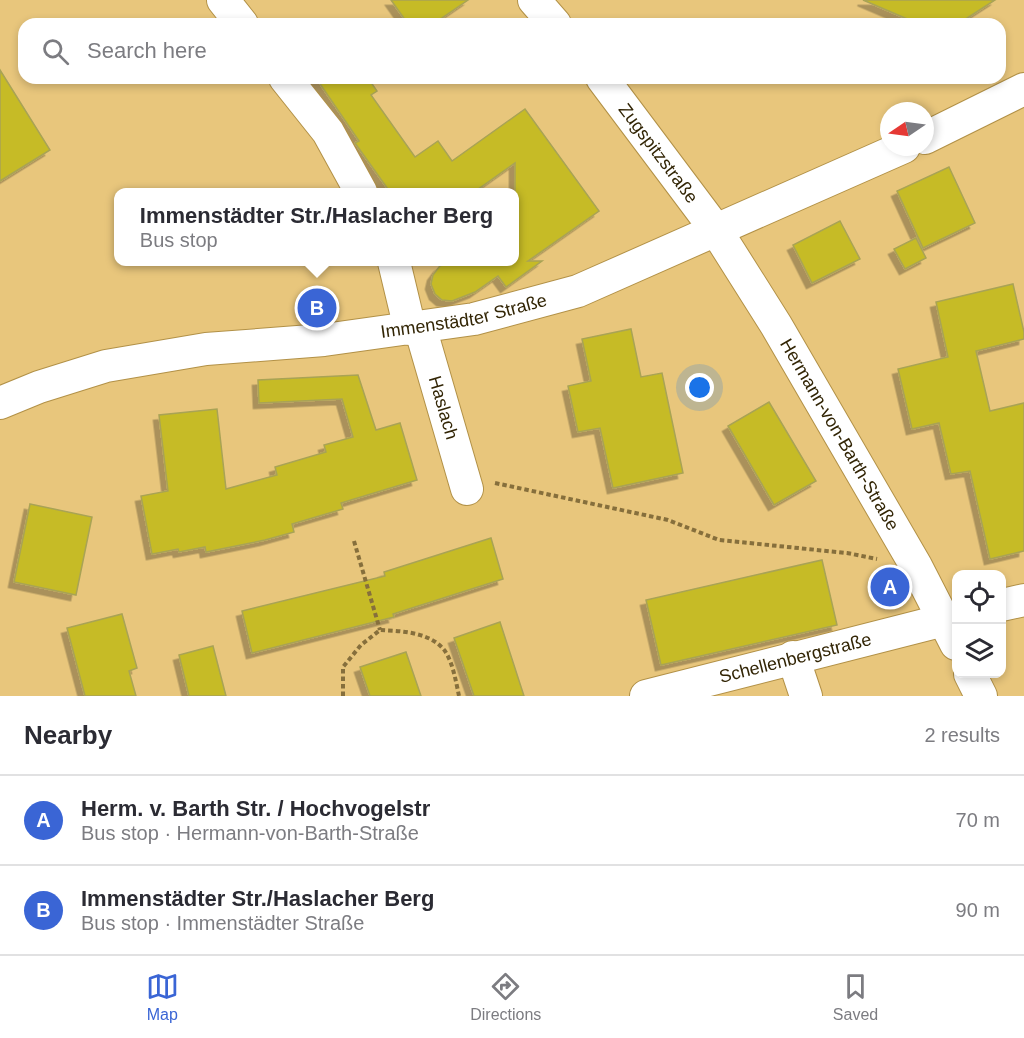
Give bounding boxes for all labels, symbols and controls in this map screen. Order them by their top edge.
search box [18,18,1006,84]
icon: search [39,35,72,68]
text: Search here [87,38,207,63]
street label: Zugspitzstraße [615,100,702,207]
north arrow [880,102,934,156]
popup [114,188,519,266]
text: Immenstädter Str./Haslacher Berg [140,203,493,228]
text: Bus stop [140,229,218,251]
pin: B [298,286,336,330]
street label: Immenstädter Straße [379,290,549,342]
street label: Hermann-von-Barth-Straße [776,335,903,534]
your location [685,373,714,402]
street label: Haslach [425,374,462,442]
pin: A [870,564,910,610]
map controls [952,570,1006,678]
button: locate [952,570,1006,624]
button: layers [952,624,1006,678]
street label: Schellenbergstraße [717,629,873,687]
text: Nearby [24,720,112,750]
text: 2 results [924,724,1000,746]
text: Herm. v. Barth Str. / Hochvogelstr [81,796,430,821]
text: A [36,809,51,831]
text: 70 m [956,809,1000,831]
text: Bus stop · Hermann-von-Barth-Straße [81,822,419,844]
text: Immenstädter Str./Haslacher Berg [81,886,434,911]
text: B [36,899,51,921]
text: 90 m [956,899,1000,921]
text: Bus stop · Immenstädter Straße [81,912,364,934]
tab: Map [146,970,179,1024]
tab: Directions [470,970,541,1024]
tab: Saved [833,970,878,1024]

